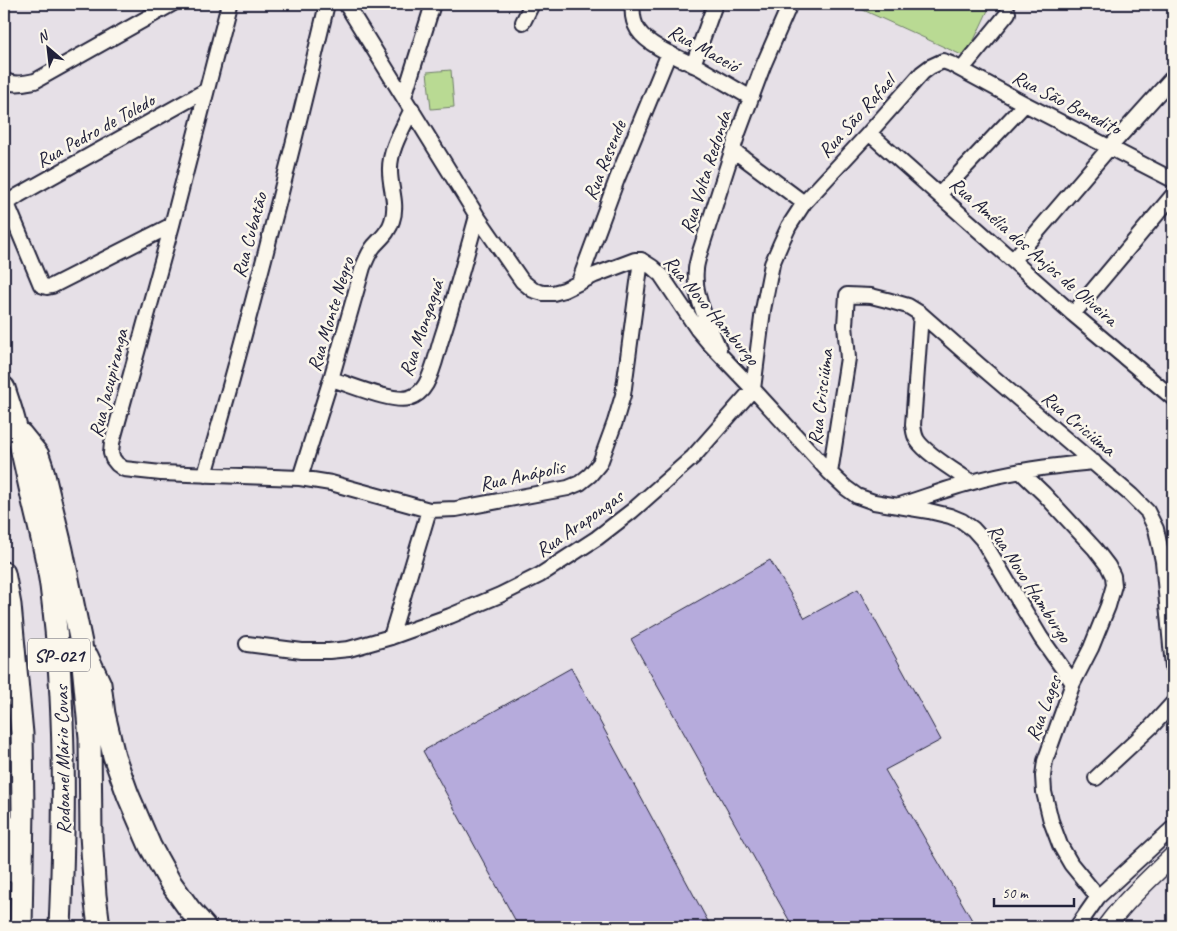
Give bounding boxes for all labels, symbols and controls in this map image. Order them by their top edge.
street label: Rua Maceió [664,19,746,80]
north arrow [22,22,72,72]
text: N [34,26,52,47]
street label: Rua São Benedito [1008,64,1127,141]
street label: Rua São Rafael [813,67,903,163]
street label: Rua Pedro de Toledo [32,87,161,173]
street label: Rua Volta Redonda [674,107,737,236]
street label: Rua Resende [577,115,632,204]
street label: Rua Amélia dos Anjos de Oliveira [944,171,1124,332]
street label: Rua Cubatão [226,189,273,280]
street label: Rua Novo Hamburgo [658,250,766,371]
street label: Rua Monte Negro [301,253,360,374]
street label: Rua Mongaguá [393,275,450,379]
street label: Rua Jacupiranga [83,325,134,440]
street label: Rua Crisciúma [802,346,839,446]
street label: Rua Criciúma [1037,385,1122,462]
street label: Rua Anápolis [477,454,569,497]
street label: Rua Arapongas [531,483,630,563]
street label: Rua Novo Hamburgo [982,519,1078,648]
road number: SP-021 [28,638,90,672]
street label: Rua Lages [1020,670,1068,744]
street label: Rodoanel Mário Covas [49,683,76,835]
scale bar [994,876,1074,908]
text: 50 m [1002,884,1029,903]

